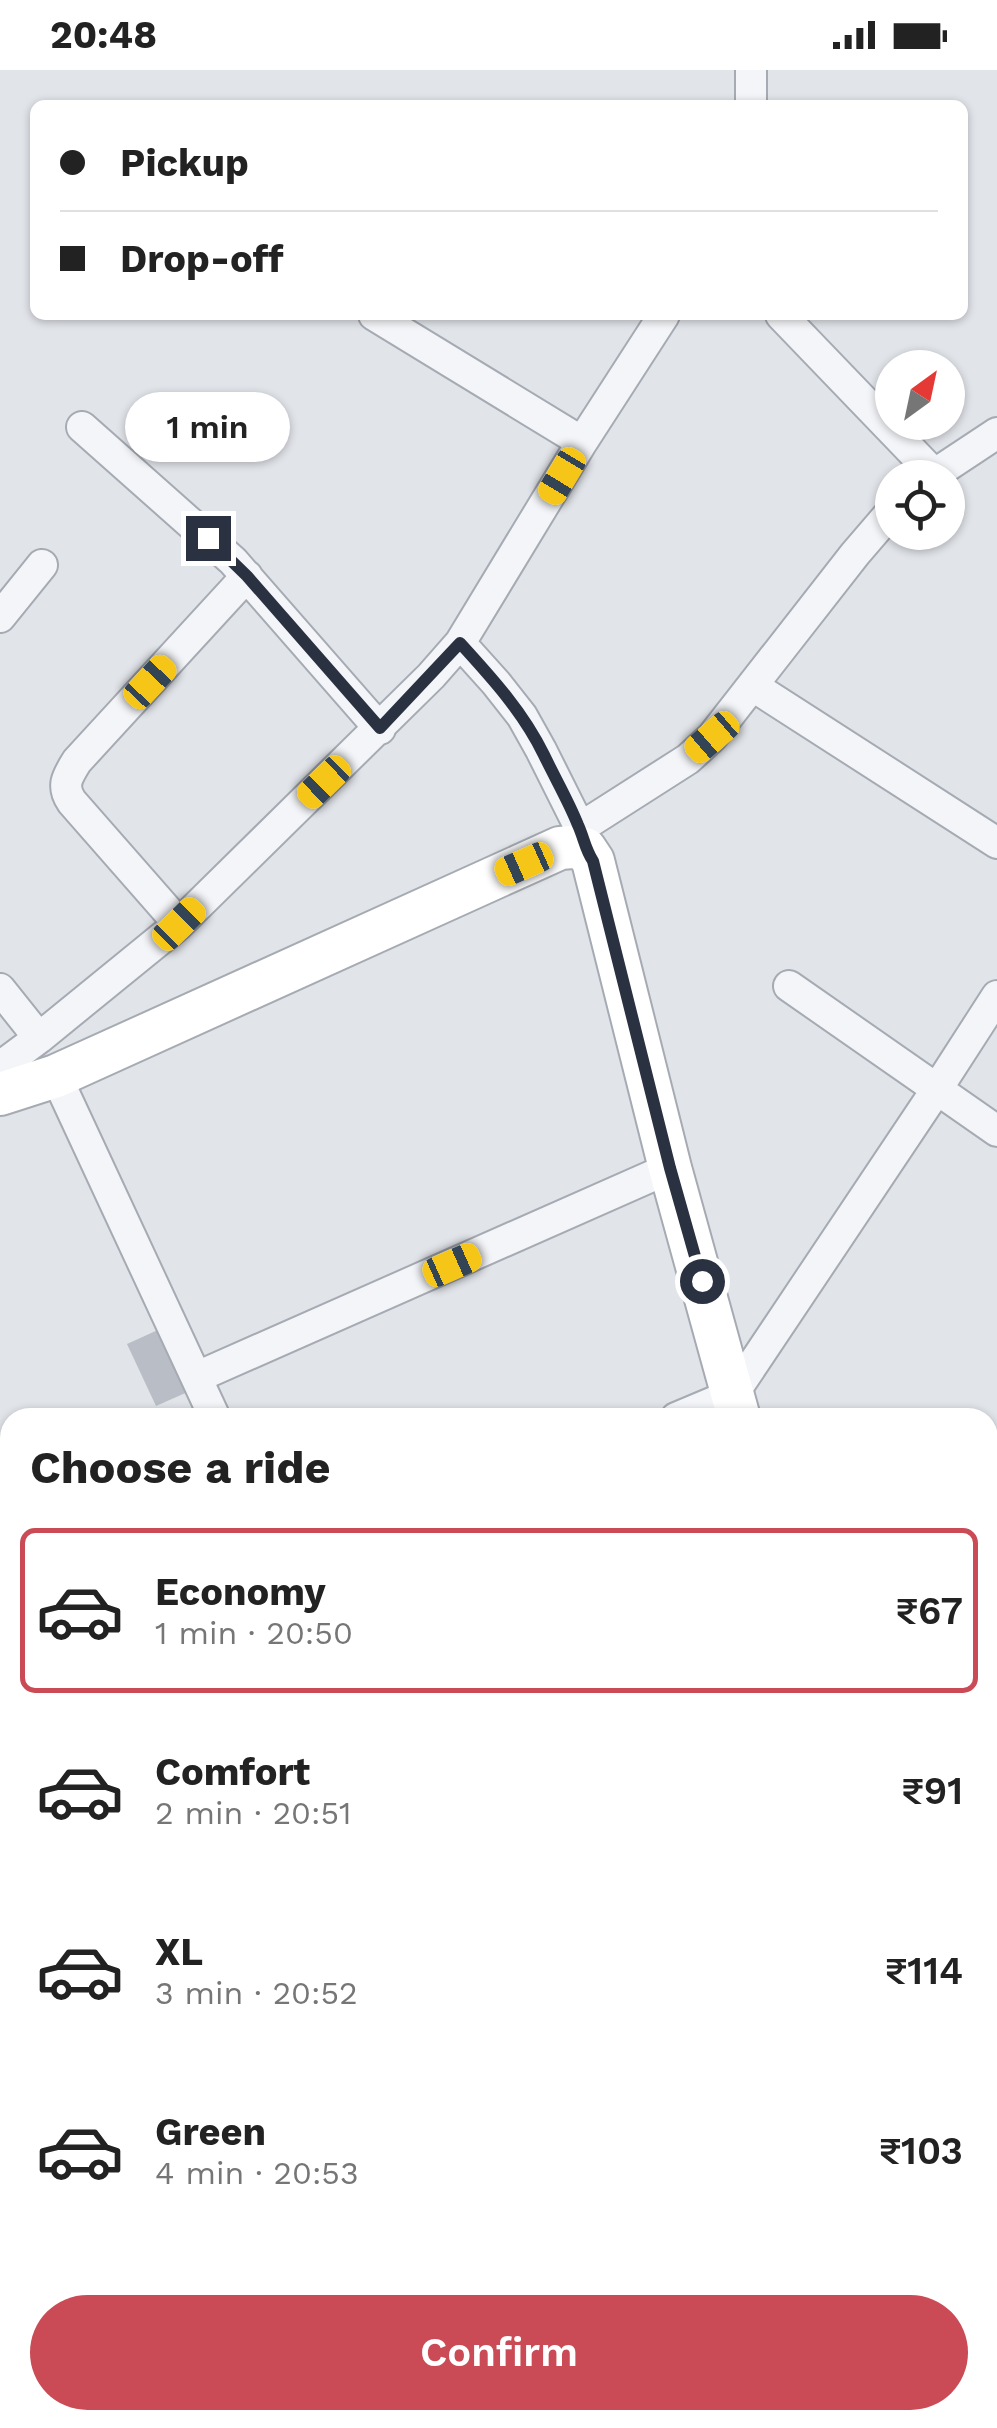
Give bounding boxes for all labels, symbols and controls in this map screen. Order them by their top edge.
text: 20:48 [50,13,157,57]
text: Pickup [120,141,249,185]
text: Drop-off [120,237,284,281]
north arrow [875,350,965,440]
map controls [875,350,965,550]
callout: 1 min [126,393,290,463]
text: 1 min [166,408,249,446]
car [534,443,590,509]
button: locate [875,460,965,550]
route end [186,516,231,561]
car [119,650,181,714]
car [680,706,744,768]
car [292,750,356,814]
car [490,838,558,890]
car [147,892,211,956]
car [418,1239,486,1291]
route start [680,1259,725,1304]
text: Choose a ride [30,1441,330,1494]
icon: car [35,1566,125,1656]
text: Economy [155,1570,326,1614]
text: ₹67 [896,1589,963,1633]
text: 1 min · 20:50 [155,1614,353,1652]
icon: car [35,1746,125,1836]
text: Comfort [155,1750,310,1794]
text: ₹91 [902,1769,963,1813]
text: 2 min · 20:51 [155,1794,352,1832]
icon: car [35,1926,125,2016]
text: XL [155,1930,203,1974]
text: ₹114 [885,1949,963,1993]
text: 3 min · 20:52 [155,1974,358,2012]
icon: car [35,2106,125,2196]
text: Green [155,2110,266,2154]
text: ₹103 [879,2129,963,2173]
text: 4 min · 20:53 [155,2154,359,2192]
button: Confirm [30,2295,968,2410]

